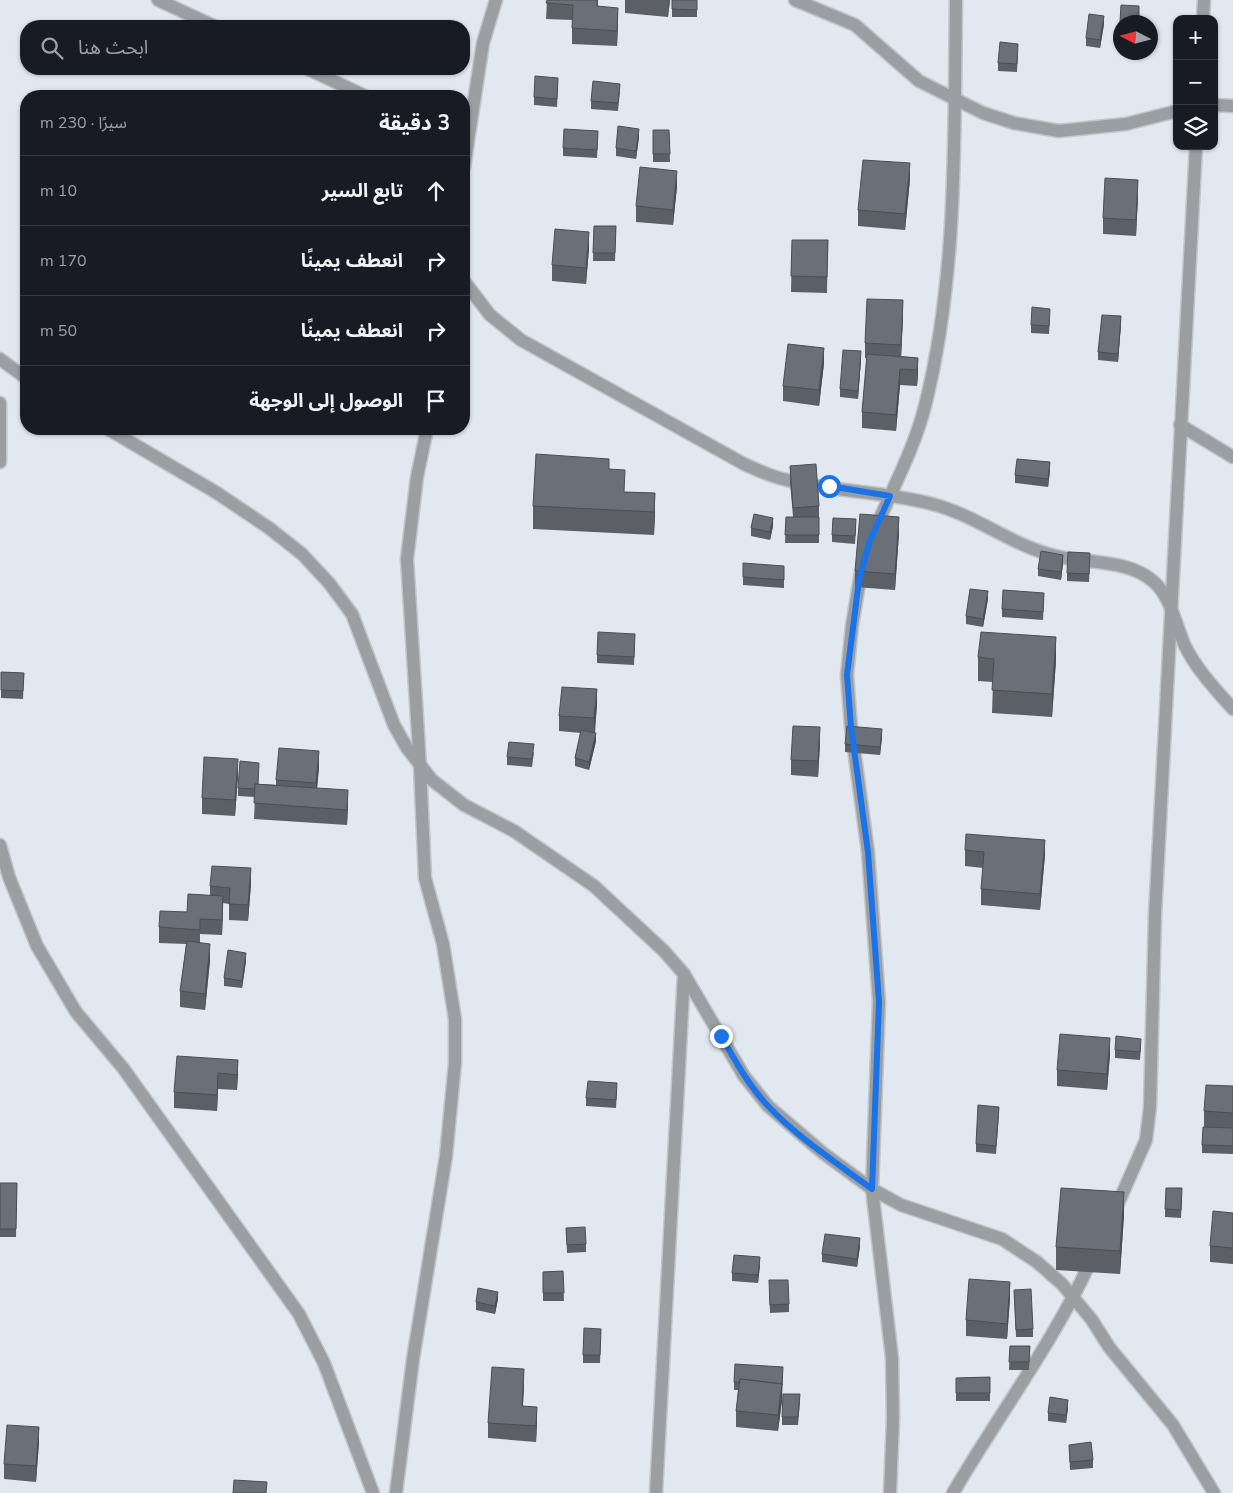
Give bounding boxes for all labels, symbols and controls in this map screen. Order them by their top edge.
north arrow [1113,15,1158,60]
map controls [1173,15,1218,150]
button: + [1173,15,1218,60]
search box [20,20,470,75]
icon: search [38,34,66,62]
text: ابحث هنا [78,35,148,61]
button: − [1173,60,1218,105]
button: layers [1173,105,1218,150]
text: 3 دقيقة [379,109,450,137]
text: سيرًا · 230 m [40,112,127,134]
icon: ahead [422,177,450,205]
text: تابع السير [322,178,403,204]
text: 10 m [40,180,77,202]
icon: right [422,247,450,275]
text: انعطف يمينًا [301,248,403,274]
text: 170 m [40,250,87,272]
icon: right [422,317,450,345]
text: انعطف يمينًا [301,318,403,344]
text: 50 m [40,320,77,342]
icon: arrive [422,387,450,415]
text: الوصول إلى الوجهة [249,388,403,414]
route start [818,475,841,498]
route end [710,1025,733,1048]

